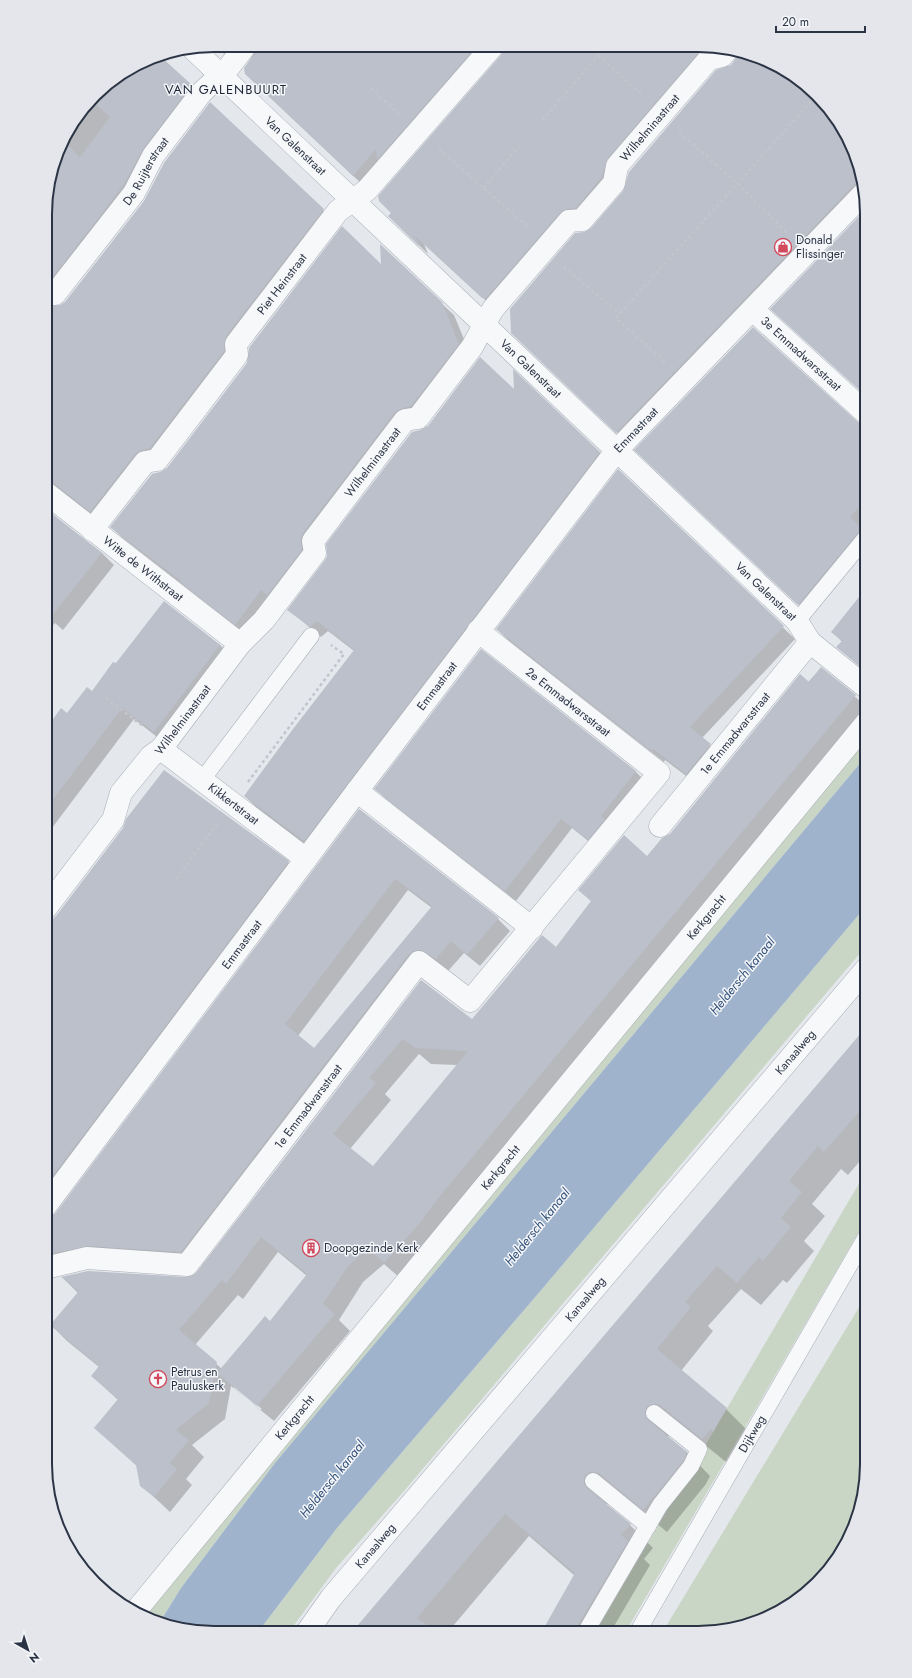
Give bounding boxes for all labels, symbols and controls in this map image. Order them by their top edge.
scale bar [776,8,865,34]
text: 20 m [782,13,809,31]
district label: VAN GALENBUURT [165,80,287,99]
street label: Wilhelminastraat [616,90,684,165]
street label: Van Galenstraat [260,112,330,180]
street label: De Ruijterstraat [119,133,173,209]
place label: Donald Flissinger [796,231,845,263]
shop icon: Donald Flissinger [773,237,793,257]
street label: Piet Heinstraat [253,250,311,318]
street label: 3e Emmadwarsstraat [757,312,845,395]
street label: Van Galenstraat [496,335,566,403]
street label: Emmastraat [610,403,662,457]
street label: Wilhelminastraat [340,423,405,501]
street label: Witte de Withstraat [99,531,187,606]
street label: Van Galenstraat [731,558,801,625]
street label: Emmastraat [412,658,462,714]
street label: 2e Emmadwarsstraat [522,663,614,741]
street label: Wilhelminastraat [150,681,215,759]
street label: 1e Emmadwarsstraat [696,688,775,779]
street label: Kikkertstraat [204,779,263,829]
street label: Kerkgracht [682,891,730,944]
street label: Emmastraat [217,916,266,973]
water label: Heldersch kanaal [705,932,780,1019]
street label: Kanaalweg [771,1026,820,1079]
street label: 1e Emmadwarsstraat [270,1060,347,1153]
street label: Kerkgracht [477,1141,525,1194]
water label: Heldersch kanaal [500,1183,575,1270]
building icon: Doopgezinde Kerk [301,1238,321,1258]
place label: Doopgezinde Kerk [324,1239,419,1257]
street label: Kanaalweg [561,1273,610,1326]
place label: Petrus en Pauluskerk [171,1363,225,1395]
church icon: Petrus en Pauluskerk [148,1369,168,1389]
street label: Kerkgracht [271,1391,319,1444]
street label: Dijkweg [734,1412,770,1456]
water label: Heldersch kanaal [295,1435,370,1522]
street label: Kanaalweg [351,1519,400,1572]
north arrow [8,1630,48,1670]
text: N [26,1649,43,1667]

